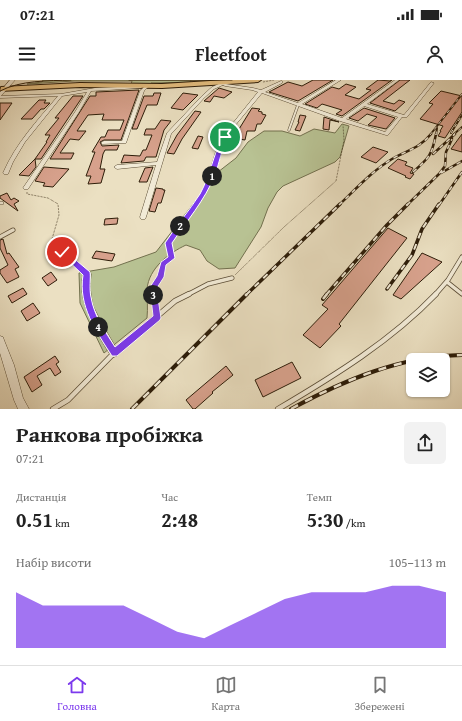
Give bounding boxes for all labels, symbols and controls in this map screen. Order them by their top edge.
text: 07:21 [20,4,55,25]
text: Fleetfoot [195,41,267,68]
icon: menu [16,43,38,65]
icon: person [424,43,446,65]
pin [208,120,242,154]
icon: arrive [214,126,236,148]
pin: 1 [202,166,222,186]
text: 1 [209,168,215,184]
pin: 2 [170,216,190,236]
text: 2 [177,218,183,234]
pin [45,235,79,269]
icon: check [51,241,73,263]
pin: 3 [143,285,163,305]
text: 3 [150,287,156,303]
pin: 4 [88,317,108,337]
text: 4 [95,319,101,335]
map controls [406,353,450,397]
button: layers [406,353,450,397]
text: Ранкова пробіжка [16,418,203,450]
button: share [404,422,446,464]
text: 07:21 [16,449,44,468]
text: Дистанція [16,489,66,505]
text: Час [161,489,178,505]
text: Темп [307,489,332,505]
text: 0.51 [16,505,53,534]
text: 2:48 [161,505,198,534]
text: 5:30 [307,505,343,534]
text: km [53,515,70,531]
text: /km [343,515,366,531]
text: Набір висоти [16,553,92,572]
text: 105–113 m [389,553,446,572]
tab: Головна [57,674,97,714]
tab: Карта [211,674,240,714]
tab: Збережені [354,674,405,714]

